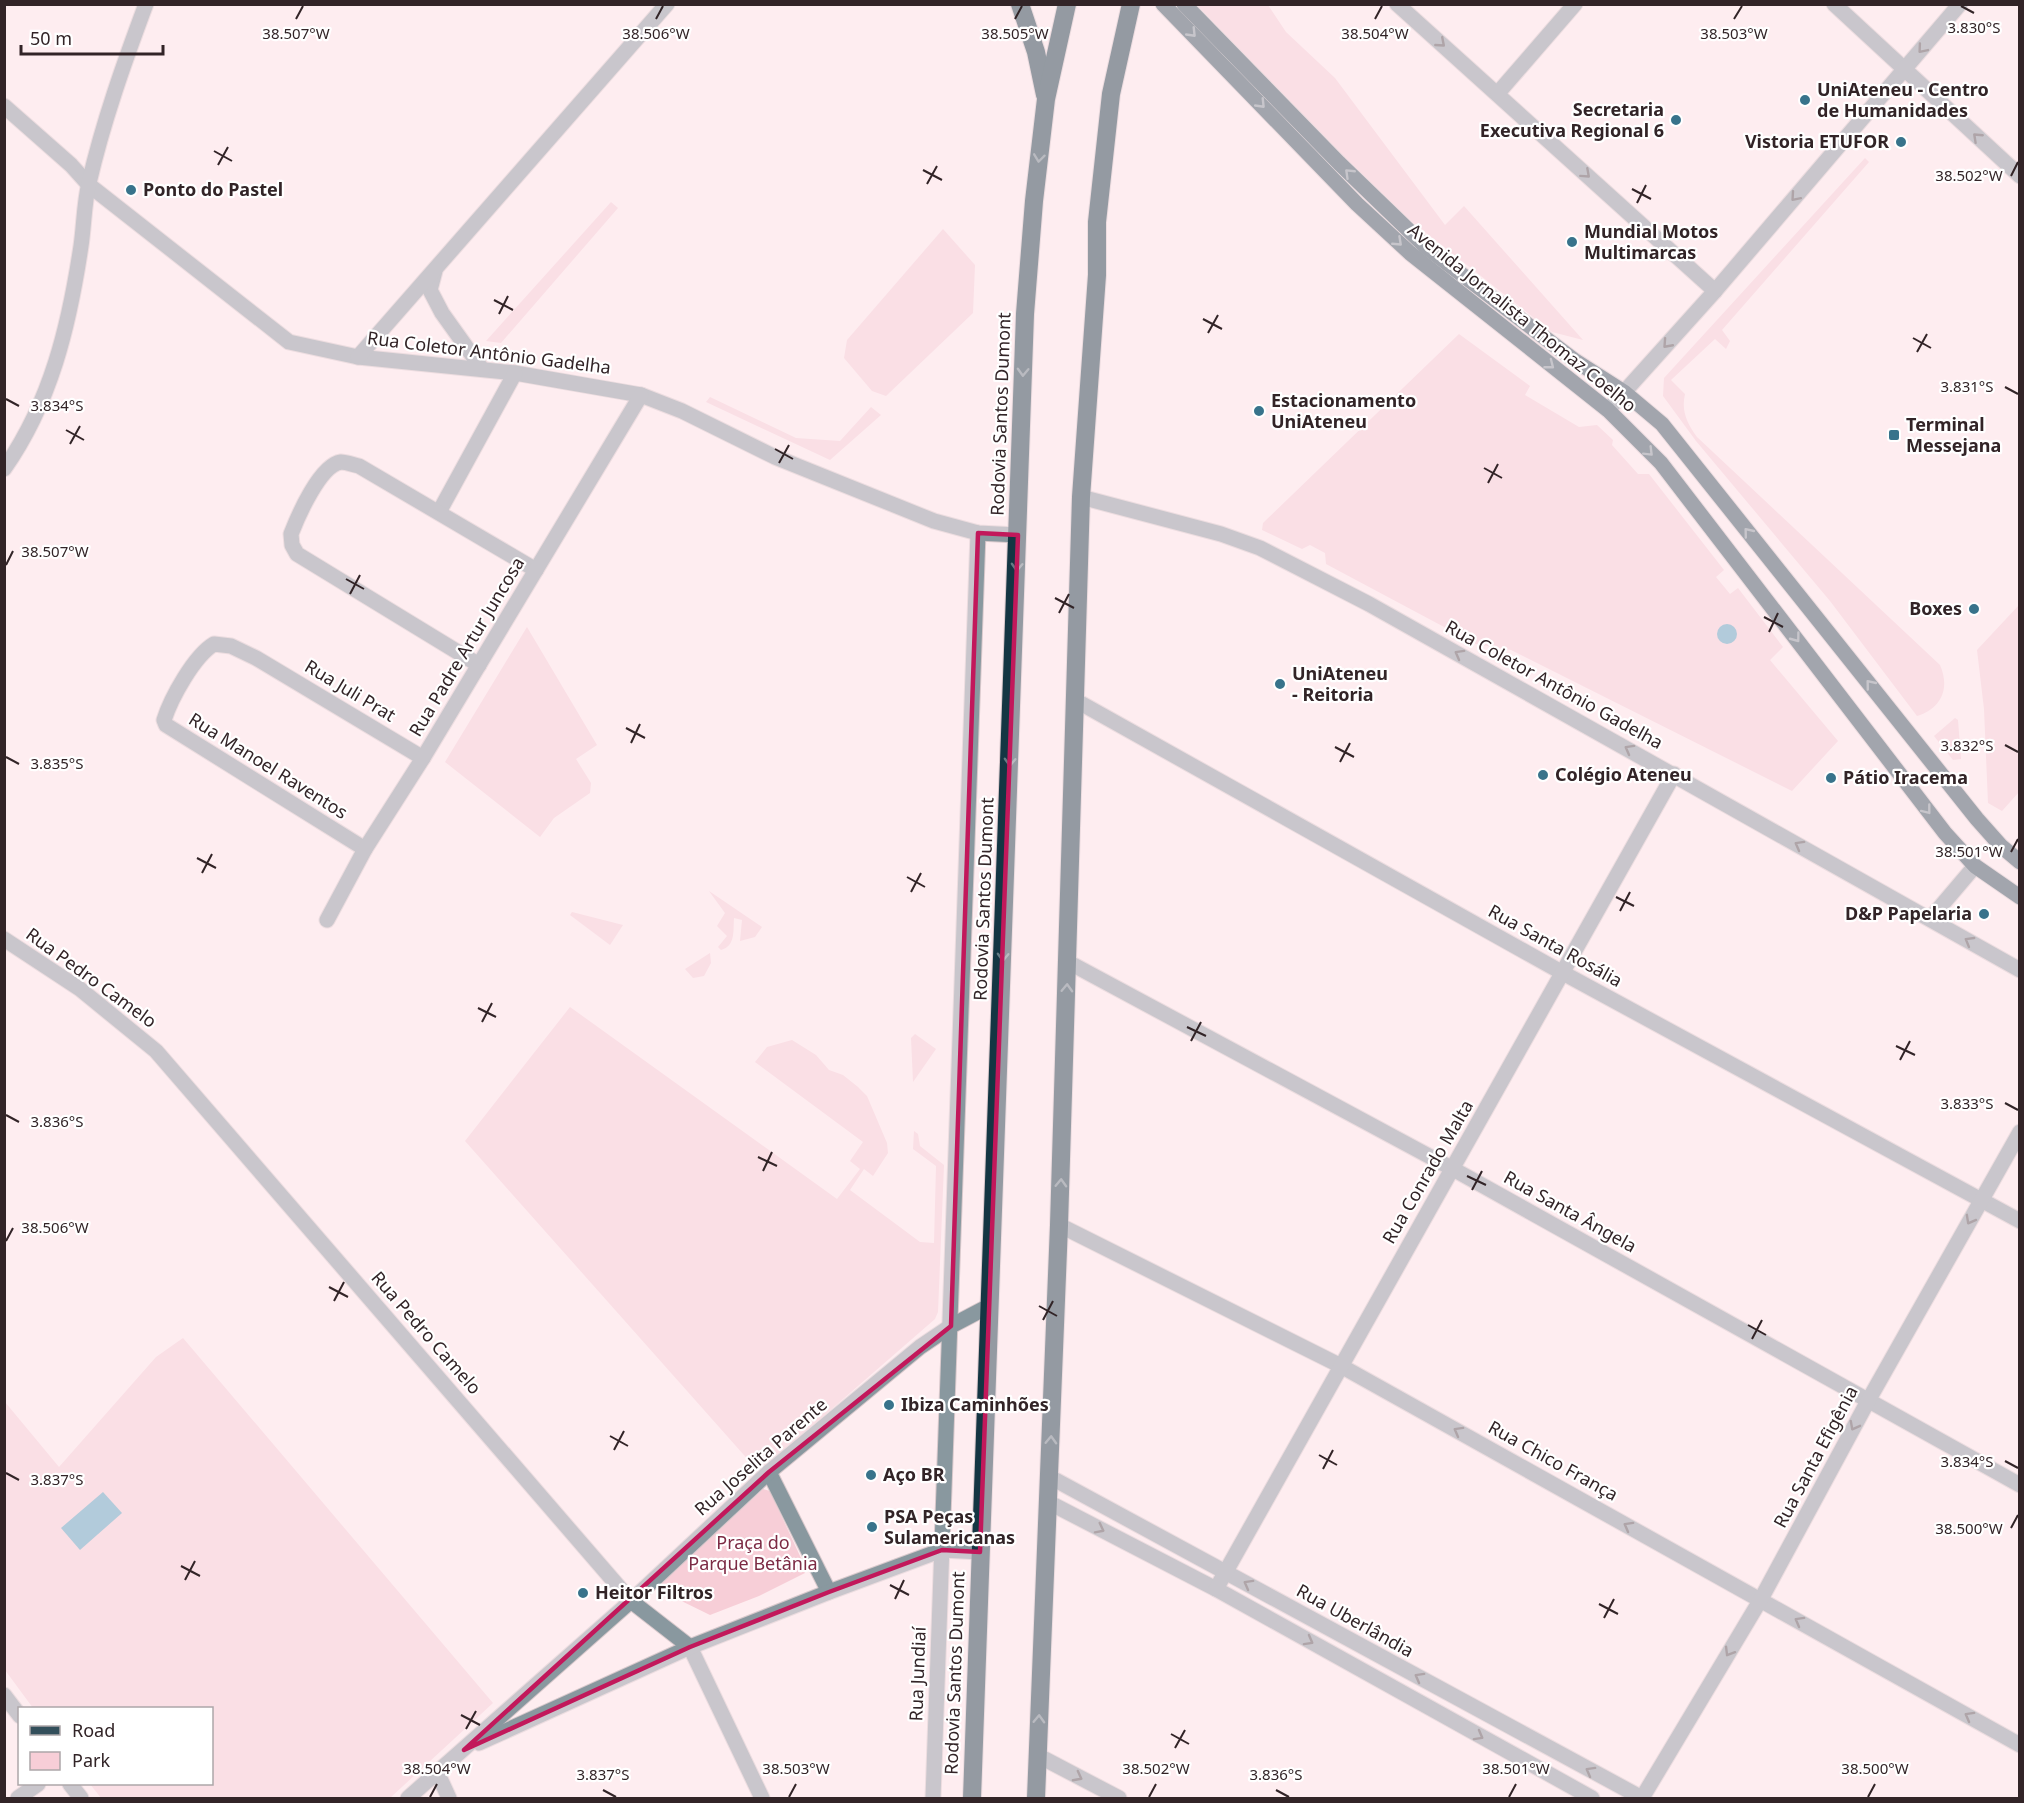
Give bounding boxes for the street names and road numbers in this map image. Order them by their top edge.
street label: Avenida Jornalista Thomaz Coelho [1403,218,1642,417]
street label: Rodovia Santos Dumont [984,311,1016,516]
street label: Rua Coletor Antônio Gadelha [366,325,612,379]
street label: Rua Padre Artur Juncosa [403,552,529,741]
street label: Rua Coletor Antônio Gadelha [1441,614,1668,754]
street label: Rua Juli Prat [301,654,401,727]
street label: Rua Manoel Raventos [185,707,352,824]
street label: Rodovia Santos Dumont [967,796,999,1001]
street label: Rua Santa Rosália [1484,898,1627,992]
street label: Rua Pedro Camelo [21,922,162,1033]
street label: Rua Conrado Malta [1376,1095,1478,1248]
street label: Rua Santa Ângela [1500,1165,1641,1258]
street label: Rua Pedro Camelo [367,1266,487,1399]
street label: Rua Santa Efigênia [1768,1381,1863,1532]
street label: Rua Joselita Parente [689,1392,832,1520]
street label: Rua Chico França [1484,1415,1623,1506]
street label: Rodovia Santos Dumont [938,1570,970,1775]
street label: Rua Uberlândia [1293,1578,1418,1662]
street label: Rua Jundiaí [903,1626,931,1722]

